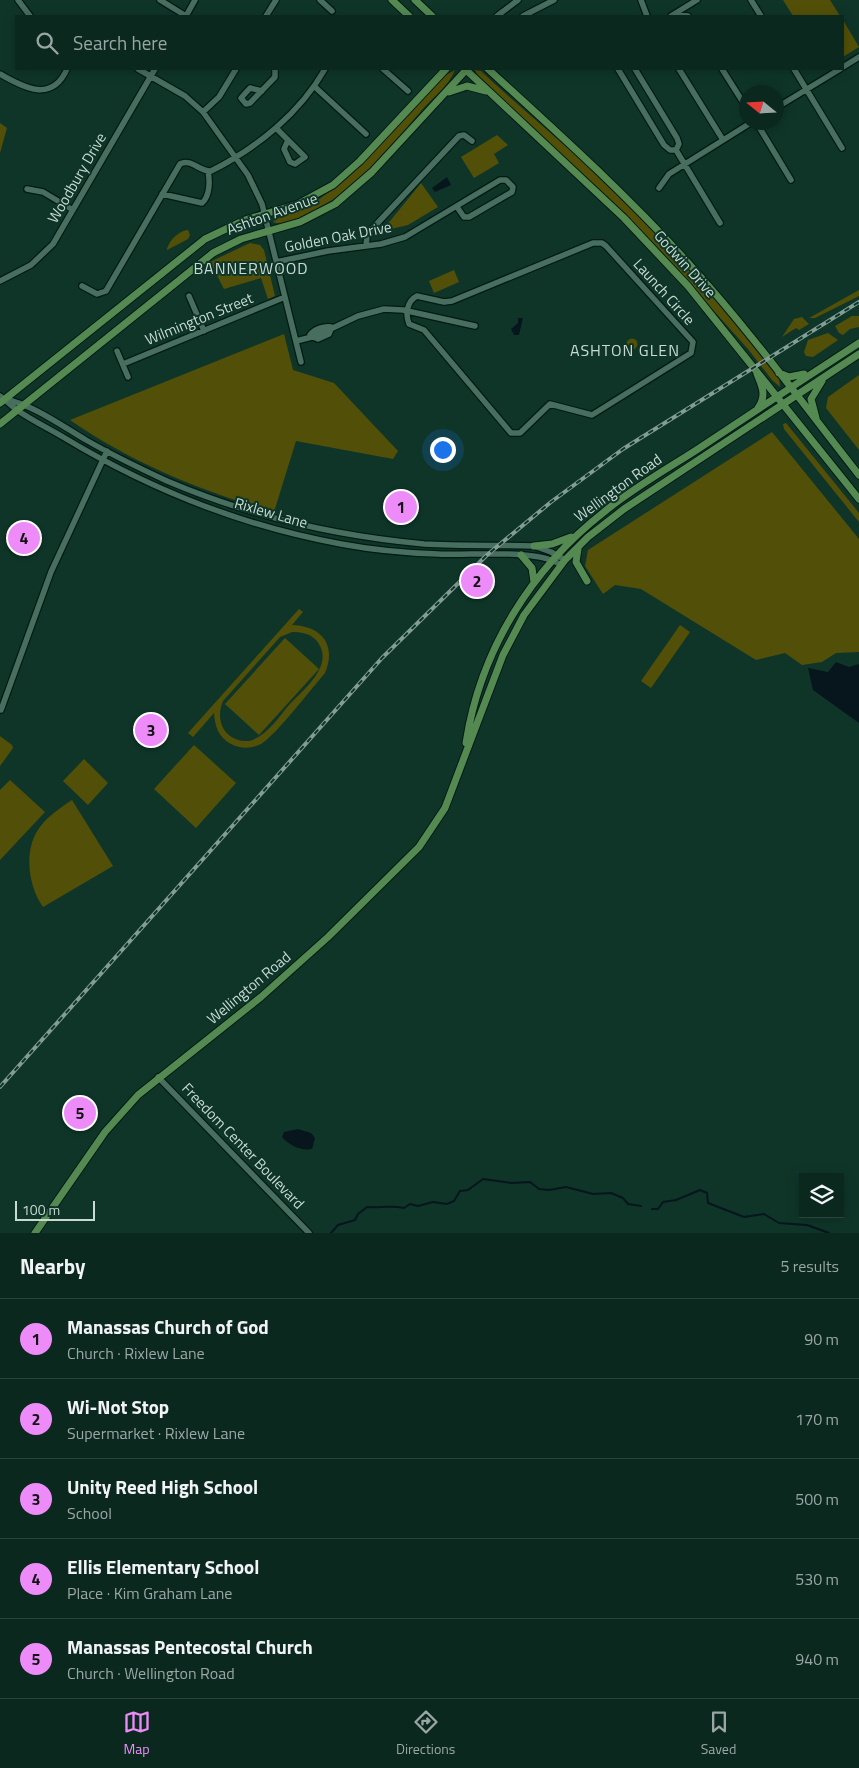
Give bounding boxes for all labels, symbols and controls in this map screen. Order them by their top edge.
search box [15,15,844,70]
text: Search here [73,28,167,57]
icon: search [33,29,61,57]
north arrow [739,85,784,130]
street label: Woodbury Drive [41,128,112,227]
street label: Ashton Avenue [223,186,321,241]
street label: Golden Oak Drive [283,215,393,258]
street label: Godwin Drive [649,225,722,303]
street label: Launch Circle [628,253,701,330]
district label: BANNERWOOD [193,256,309,280]
street label: Wilmington Street [141,286,257,351]
district label: ASHTON GLEN [570,338,680,362]
your location [430,437,456,463]
street label: Wellington Road [569,448,666,527]
pin: 1 [385,488,417,526]
street label: Rixlew Lane [232,491,311,534]
pin: 4 [8,519,40,557]
pin: 2 [461,562,493,600]
pin: 3 [135,711,167,749]
street label: Wellington Road [202,946,296,1030]
street label: Freedom Center Boulevard [177,1077,310,1214]
pin: 5 [64,1094,96,1132]
map controls [799,1173,844,1218]
button: layers [799,1173,844,1218]
scale bar [15,1198,95,1221]
text: 100 m [22,1199,60,1220]
text: Nearby [20,1250,85,1282]
text: 5 results [780,1254,839,1278]
text: Manassas Church of God [67,1312,269,1341]
text: 1 [32,1327,40,1351]
text: 90 m [804,1327,839,1351]
text: Church · Rixlew Lane [67,1341,205,1365]
text: Wi-Not Stop [67,1392,169,1421]
text: 2 [32,1407,40,1431]
text: 170 m [795,1407,839,1431]
text: Supermarket · Rixlew Lane [67,1421,245,1445]
text: Unity Reed High School [67,1472,258,1501]
text: 3 [32,1487,40,1511]
text: 500 m [795,1487,839,1511]
text: School [67,1501,112,1525]
text: Ellis Elementary School [67,1552,259,1581]
text: 4 [32,1567,40,1591]
text: 530 m [795,1567,839,1591]
text: Place · Kim Graham Lane [67,1581,232,1605]
text: Manassas Pentecostal Church [67,1632,313,1661]
text: 5 [32,1647,40,1671]
text: 940 m [795,1647,839,1671]
text: Church · Wellington Road [67,1661,235,1685]
tab: Map [123,1708,151,1759]
tab: Directions [396,1708,455,1759]
tab: Saved [701,1708,736,1759]

